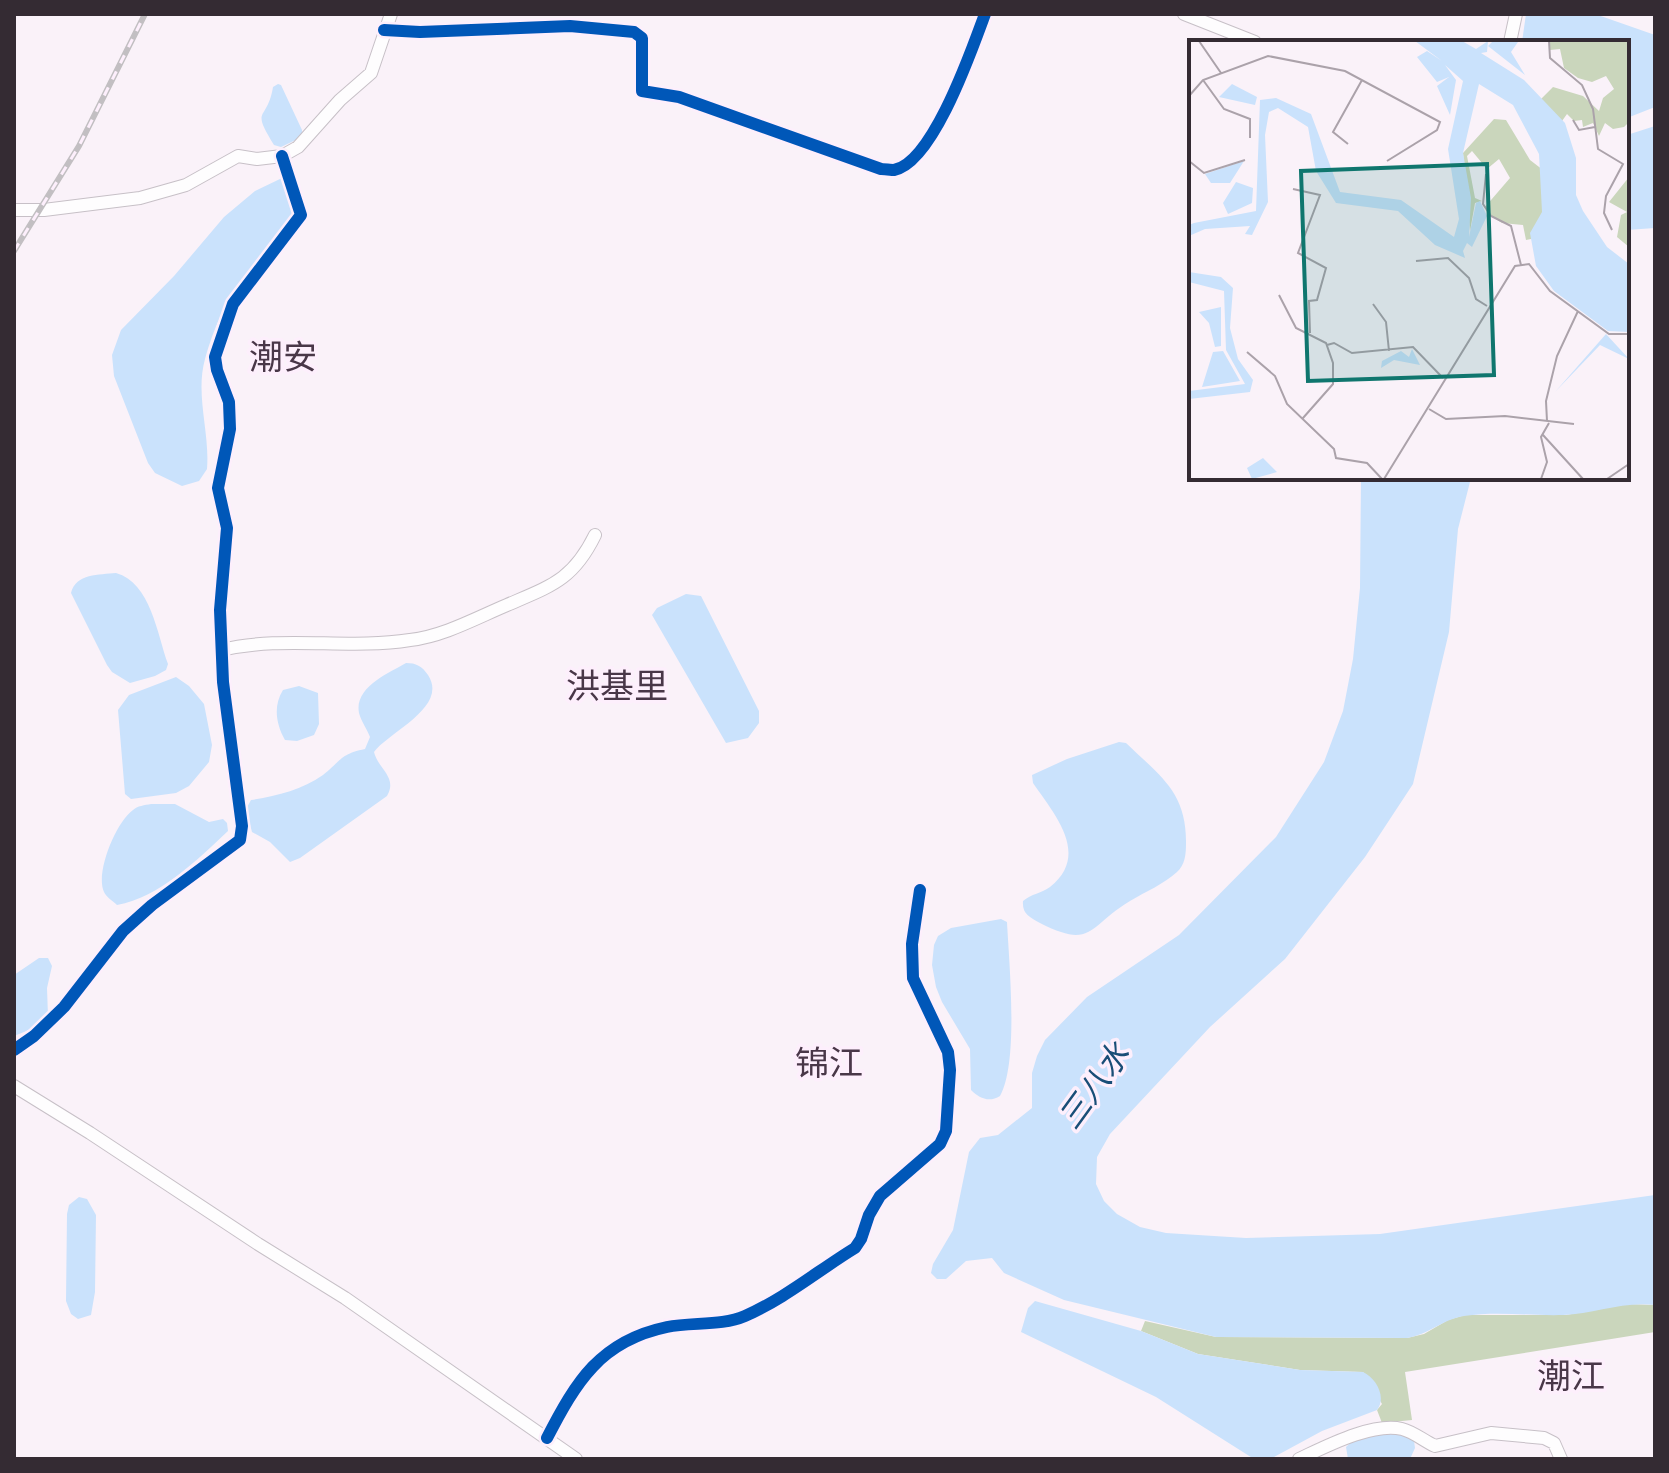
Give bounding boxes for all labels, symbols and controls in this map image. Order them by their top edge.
inset map [1189,40,1629,480]
district label: 潮安 [249,333,317,382]
district label: 洪基里 [566,662,668,711]
water label: 三八水 [1047,1032,1142,1138]
district label: 锦江 [795,1039,863,1088]
district label: 潮江 [1537,1352,1605,1401]

